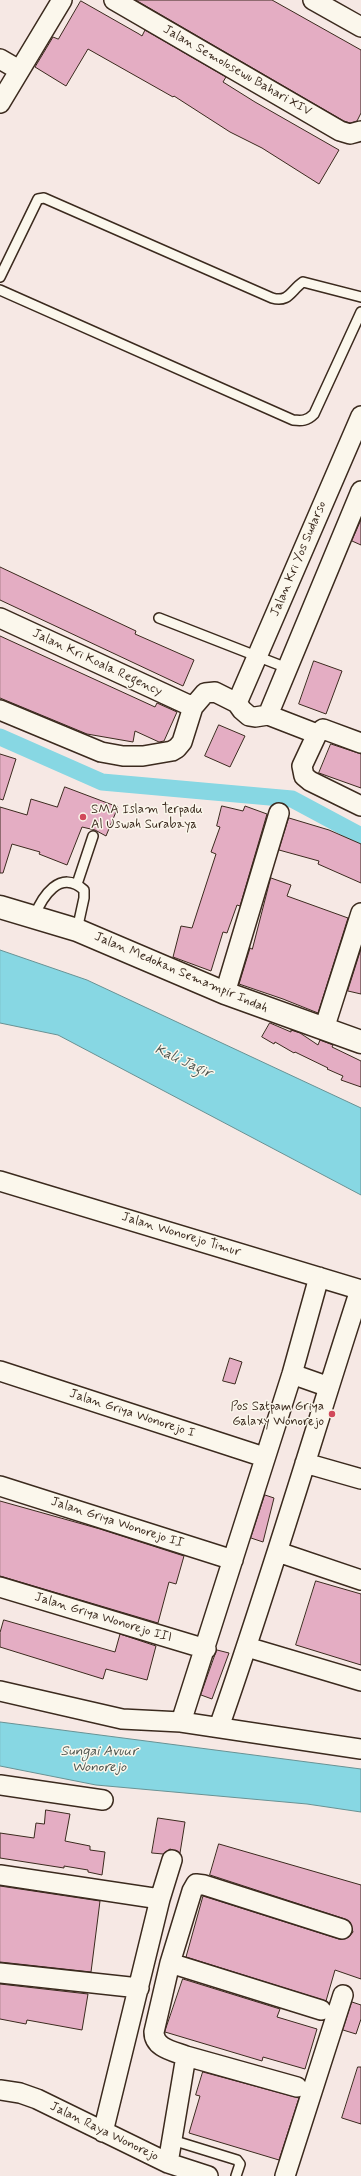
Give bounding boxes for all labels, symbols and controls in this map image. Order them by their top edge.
street label: Jalan Semolosewu Bahari XIV [160,22,314,120]
street label: Jalan Kri Yos Sudarso [268,499,330,619]
street label: Jalan Kri Koala Regency [30,626,164,700]
place label: SMA Islam Terpadu Al Uswah Surabaya [91,802,203,833]
marker: SMA Islam Terpadu Al Uswah Surabaya [78,812,88,822]
street label: Jalan Medokan Semampir Indah [92,929,270,1017]
water label: Kali Jagir [152,1041,214,1083]
street label: Jalan Wonorejo Timur [119,1209,243,1261]
street label: Jalan Griya Wonorejo I [67,1386,197,1442]
place label: Pos Satpam Griya Galaxy Wonorejo [231,1399,324,1430]
marker: Pos Satpam Griya Galaxy Wonorejo [327,1409,337,1419]
street label: Jalan Griya Wonorejo II [49,1494,185,1552]
street label: Jalan Griya Wonorejo III [32,1590,174,1646]
water label: Sungai Avuur Wonorejo [60,1744,138,1776]
street label: Jalan Raya Wonorejo [47,2099,161,2165]

